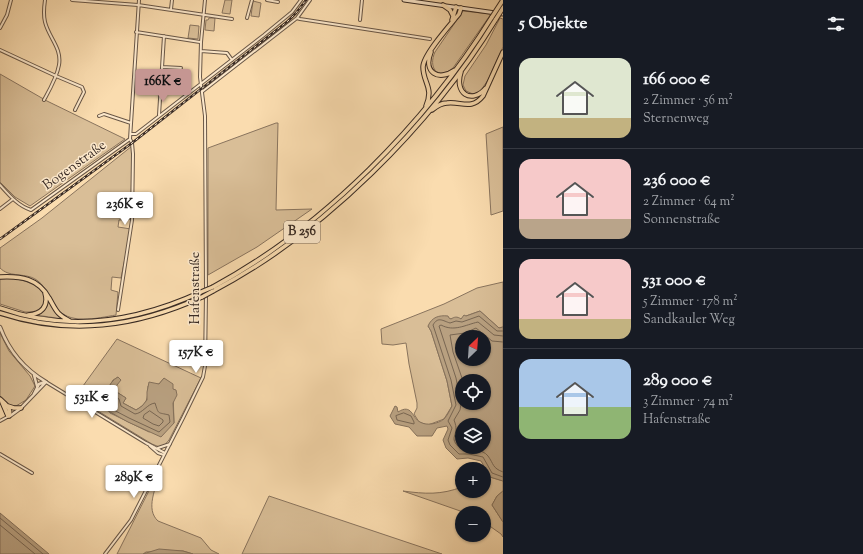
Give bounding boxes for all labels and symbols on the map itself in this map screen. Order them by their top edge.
pin: 166K € [130,69,196,103]
street label: Bogenstraße [39,136,111,196]
pin: 236K € [92,192,158,226]
road number: B 256 [284,221,320,243]
street label: Hafenstraße [186,252,206,324]
north arrow [455,330,491,366]
pin: 157K € [163,340,229,374]
pin: 531K € [59,385,125,419]
pin: 289K € [101,465,167,499]

